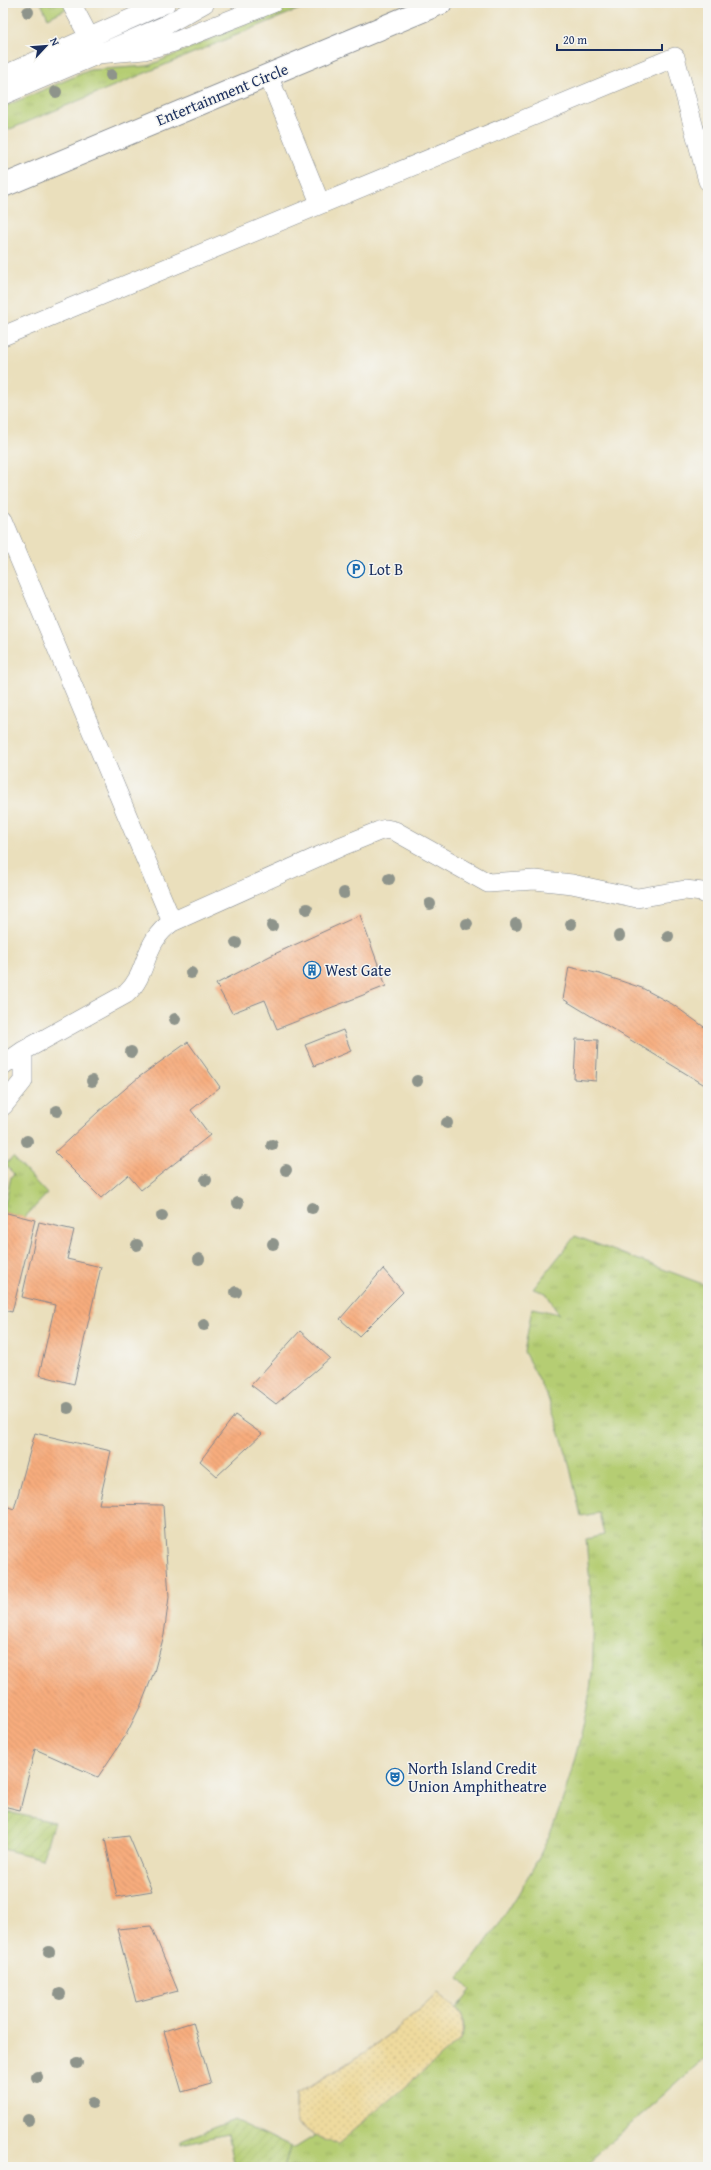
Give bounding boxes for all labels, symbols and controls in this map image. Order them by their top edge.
north arrow [26,26,66,66]
scale bar [557,26,662,52]
text: 20 m [563,31,587,48]
text: N [46,35,64,49]
street label: Entertainment Circle [152,57,292,131]
place label: Lot B [369,557,403,581]
parking icon: Lot B [346,559,366,579]
place label: West Gate [325,958,391,982]
building icon: West Gate [302,960,322,980]
place label: North Island Credit Union Amphitheatre [408,1756,547,1798]
theatre icon: North Island Credit Union Amphitheatre [385,1767,405,1787]

